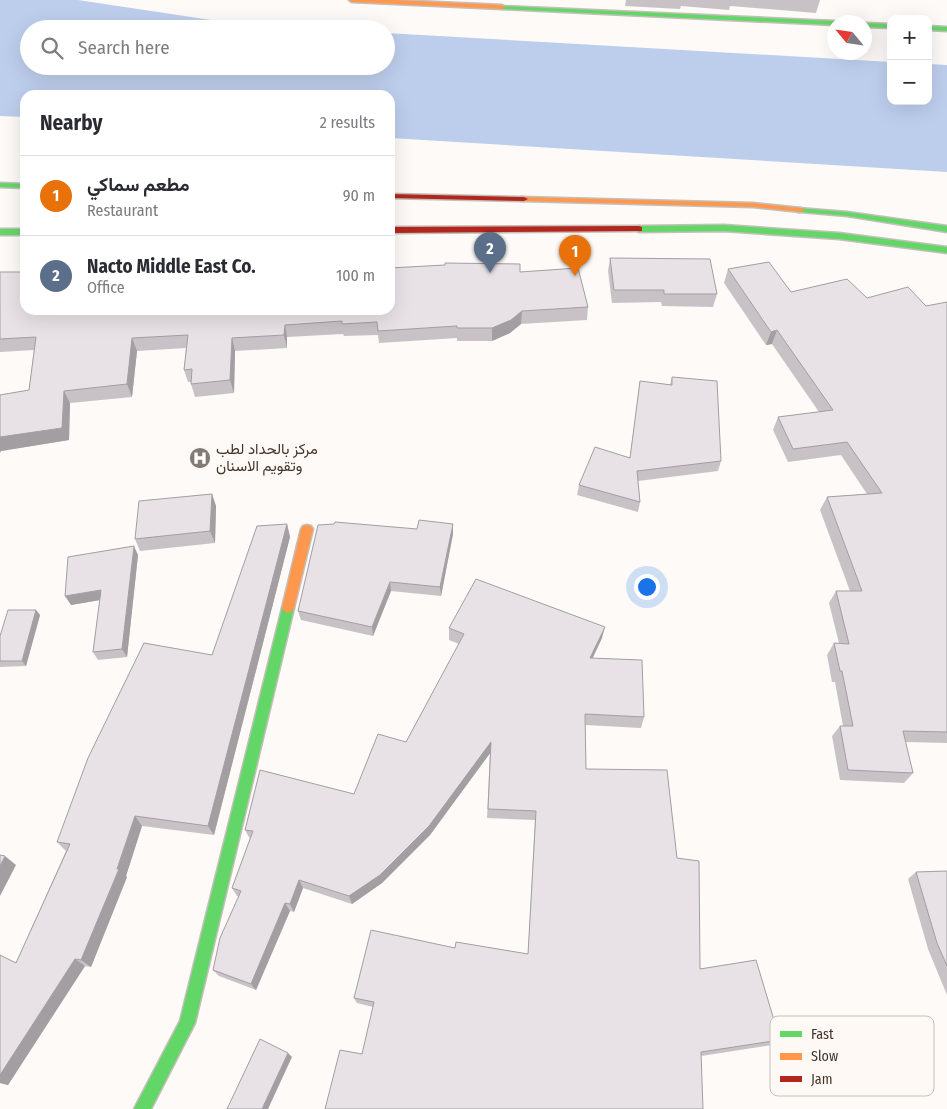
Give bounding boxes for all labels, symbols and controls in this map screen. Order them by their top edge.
north arrow [827,15,872,60]
map controls [887,15,932,105]
button: + [887,15,932,60]
search box [20,20,395,75]
icon: search [38,34,66,62]
text: Search here [78,36,170,59]
button: − [887,60,932,105]
text: Nearby [40,110,102,136]
text: 2 results [320,113,375,132]
text: مطعم سماكي [87,173,190,196]
text: 1 [53,186,59,205]
text: 90 m [343,186,375,205]
text: Restaurant [87,201,158,220]
pin: 2 [474,232,506,273]
pin: 1 [559,235,591,276]
text: Nacto Middle East Co. [87,255,256,278]
text: 2 [52,266,60,285]
text: 100 m [336,266,375,285]
text: Office [87,278,125,297]
place label: مركز بالحداد لطب وتقويم الاسنان [216,440,318,476]
hospital icon: مركز بالحداد لطب وتقويم الاسنان [188,446,212,470]
your location [634,574,660,600]
legend [770,1016,934,1096]
text: Fast [811,1026,834,1043]
text: Slow [811,1048,838,1065]
text: Jam [811,1071,832,1088]

